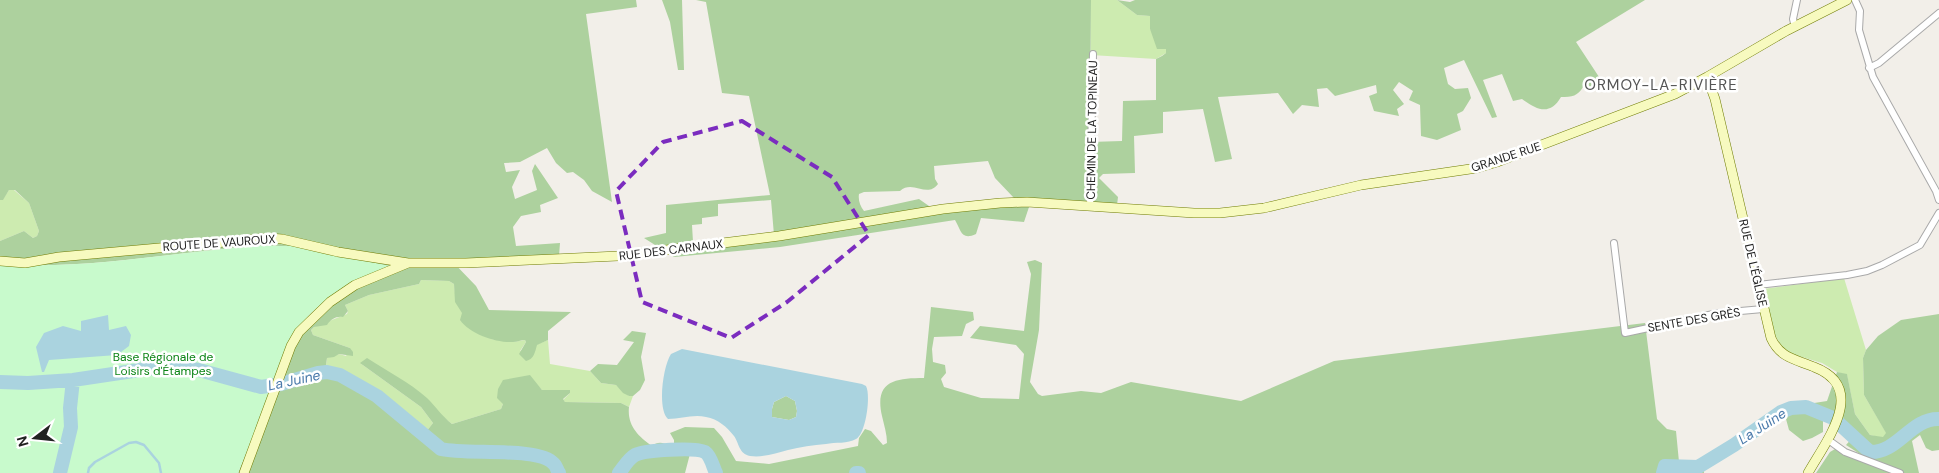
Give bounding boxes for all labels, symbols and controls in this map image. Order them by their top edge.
street label: CHEMIN DE LA TOPINEAU [1083,60,1101,200]
district label: ORMOY-LA-RIVIÈRE [1584,75,1738,95]
street label: GRANDE RUE [1469,138,1543,176]
street label: RUE DE L'ÉGLISE [1735,218,1771,309]
street label: ROUTE DE VAUROUX [162,231,276,255]
street label: RUE DES CARNAUX [618,236,724,264]
street label: SENTE DES GRÈS [1646,304,1742,336]
park label: Base Régionale de Loisirs d'Étampes [113,349,213,379]
water label: La Juine [266,366,322,394]
water label: La Juine [1735,404,1789,448]
north arrow [10,413,60,463]
text: N [12,434,33,449]

